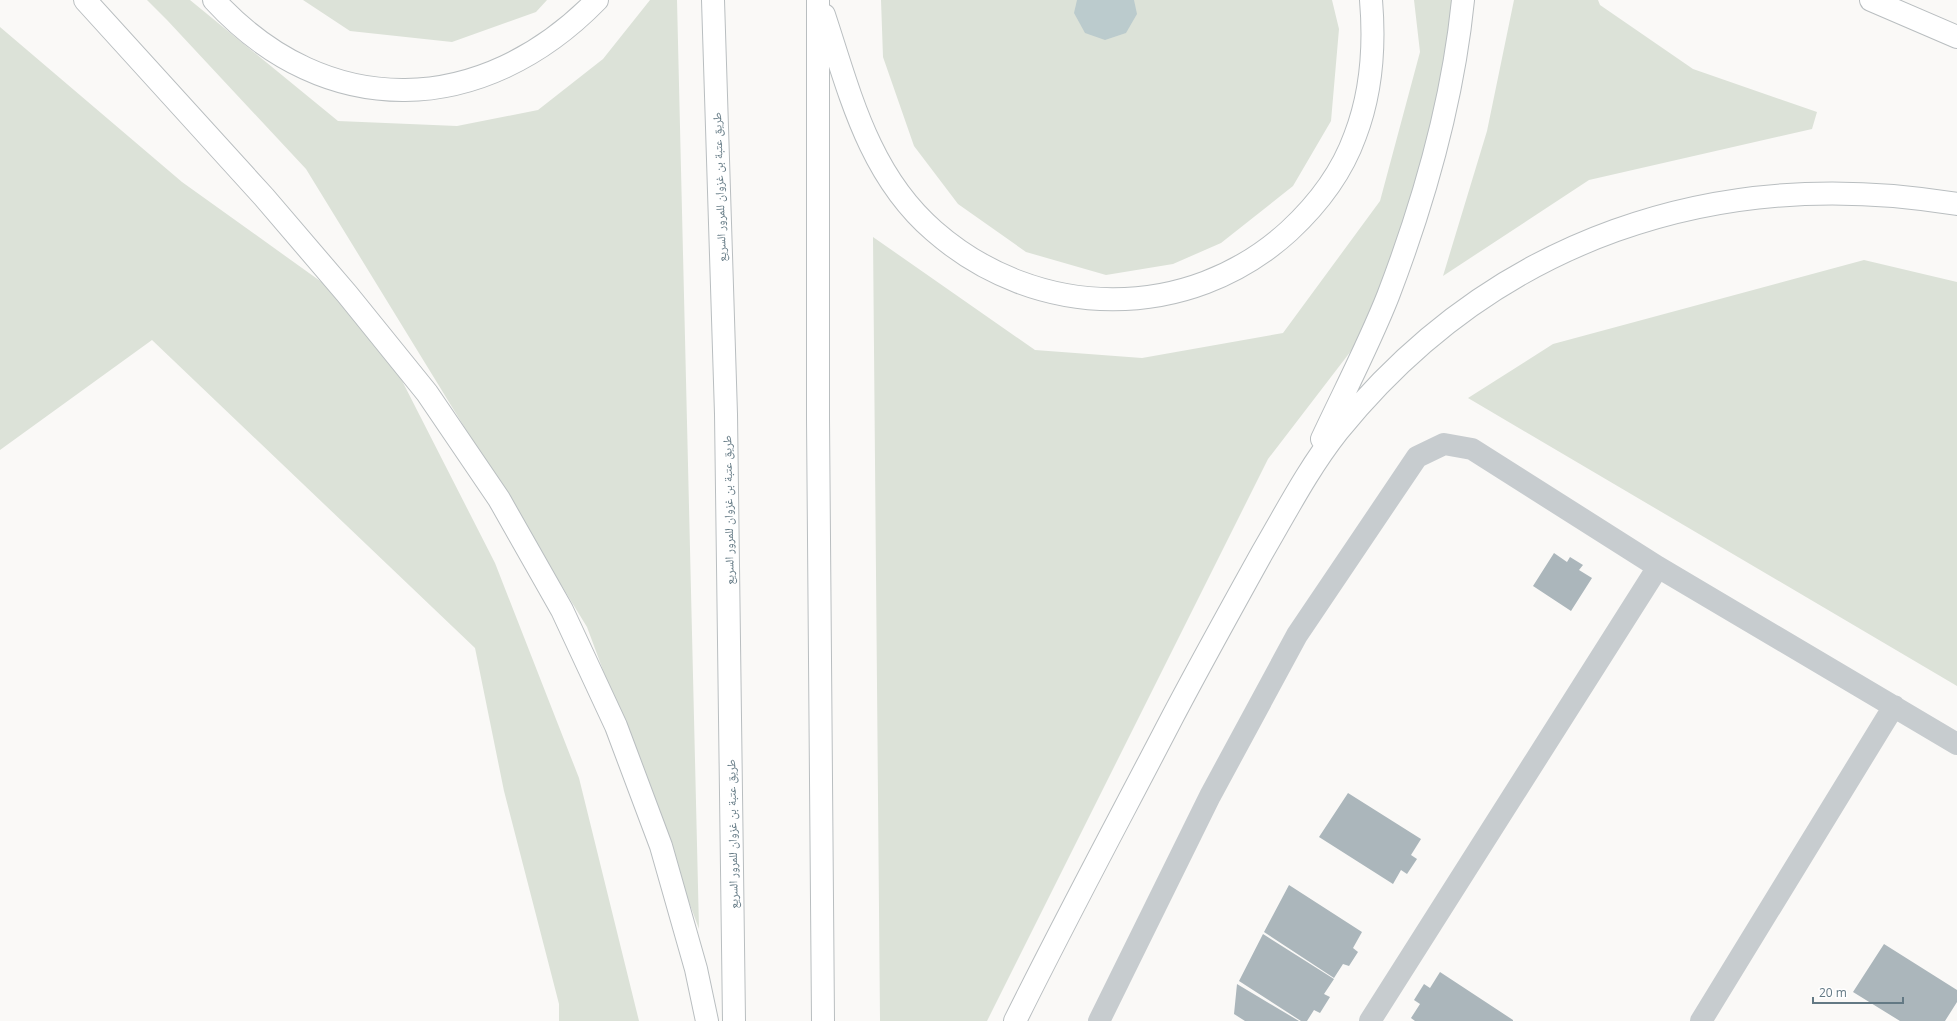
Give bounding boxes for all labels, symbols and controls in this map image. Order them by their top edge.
street label: طريق عتبة بن غزوان للمرور السريع [708,112,730,262]
street label: طريق عتبة بن غزوان للمرور السريع [718,435,738,585]
street label: طريق عتبة بن غزوان للمرور السريع [722,759,742,909]
scale bar [1813,979,1903,1005]
text: 20 m [1819,984,1847,1001]

